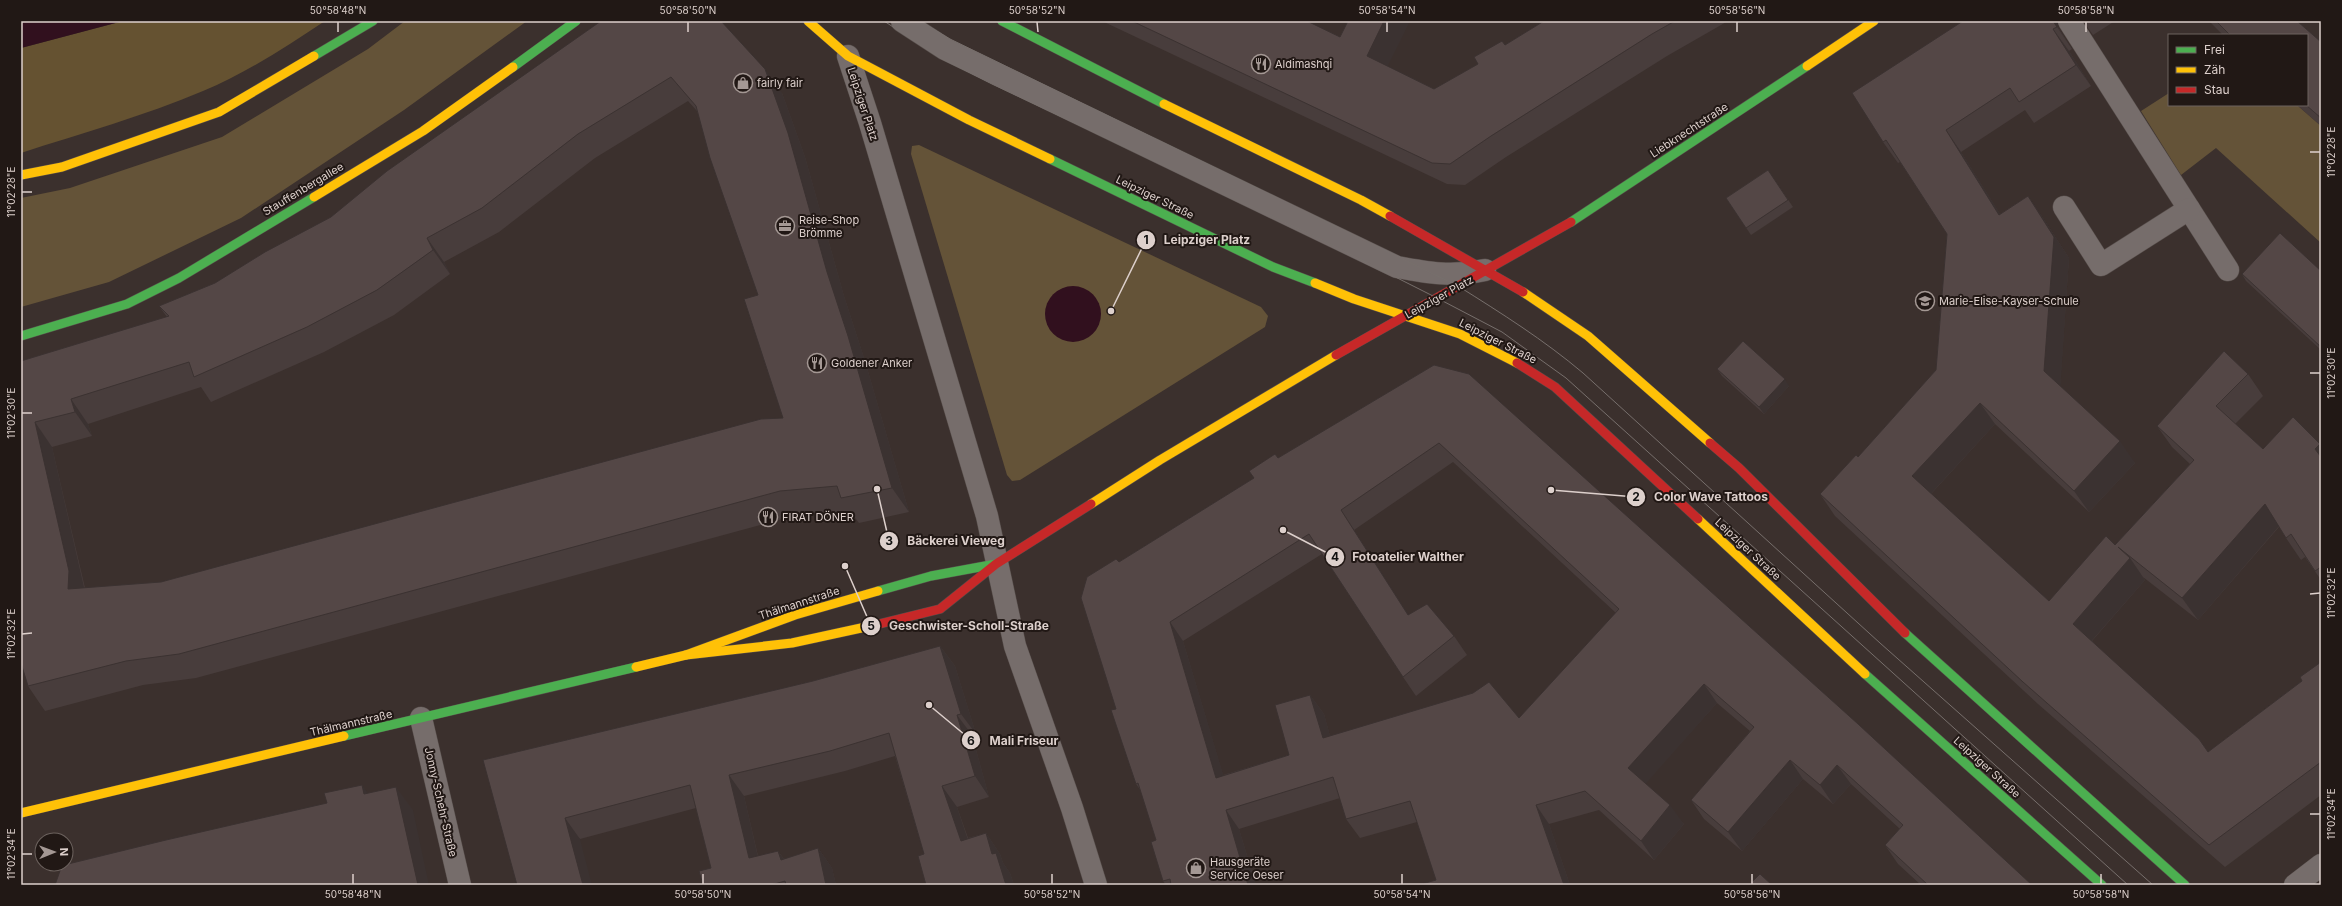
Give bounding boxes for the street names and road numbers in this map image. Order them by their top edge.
street label: Leipziger Platz [845,65,881,143]
street label: Liebknechtstraße [1647,100,1731,160]
street label: Stauffenbergallee [260,159,346,219]
street label: Leipziger Straße [1114,172,1196,222]
street label: Leipziger Platz [1402,272,1476,322]
street label: Leipziger Straße [1457,315,1539,367]
street label: Leipziger Straße [1712,515,1784,583]
street label: Thälmannstraße [757,583,841,623]
street label: Thälmannstraße [308,707,394,739]
street label: Leipziger Straße [1951,733,2023,801]
street label: Jonny-Schehr-Straße [422,746,460,858]

